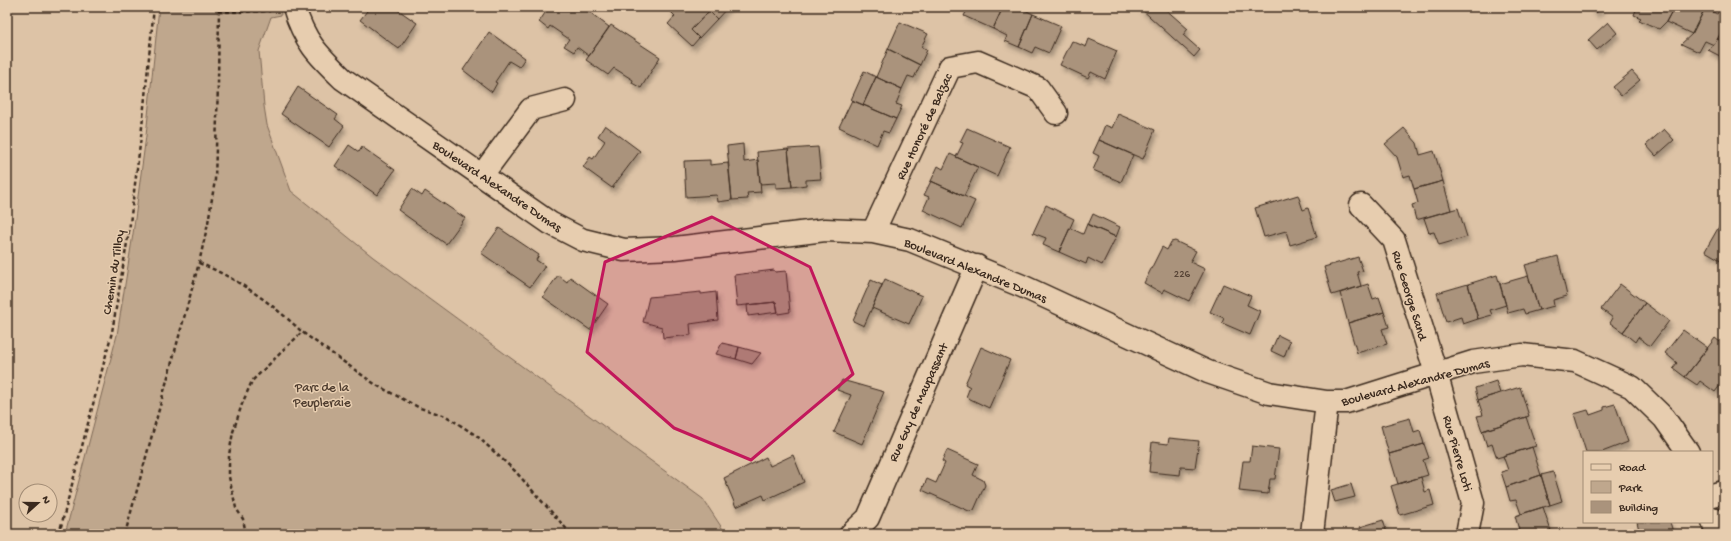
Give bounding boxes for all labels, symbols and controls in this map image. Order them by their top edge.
street label: Rue Honoré de Balzac [894,71,957,183]
street label: Boulevard Alexandre Dumas [428,138,565,237]
street label: Chemin du Tilloy [100,228,129,316]
street label: Boulevard Alexandre Dumas [901,235,1050,307]
street label: Rue George Sand [1388,249,1430,344]
house number: 226 [1174,269,1191,281]
street label: Rue Guy de Maupassant [886,340,953,465]
street label: Boulevard Alexandre Dumas [1339,356,1492,411]
park label: Parc de la Peupleraie [292,381,351,411]
street label: Rue Pierre Loti [1439,414,1475,493]
legend [1583,451,1713,523]
text: Road [1619,462,1646,476]
text: Park [1618,482,1644,496]
north arrow [18,483,58,523]
text: N [39,495,52,506]
text: Building [1618,502,1658,516]

